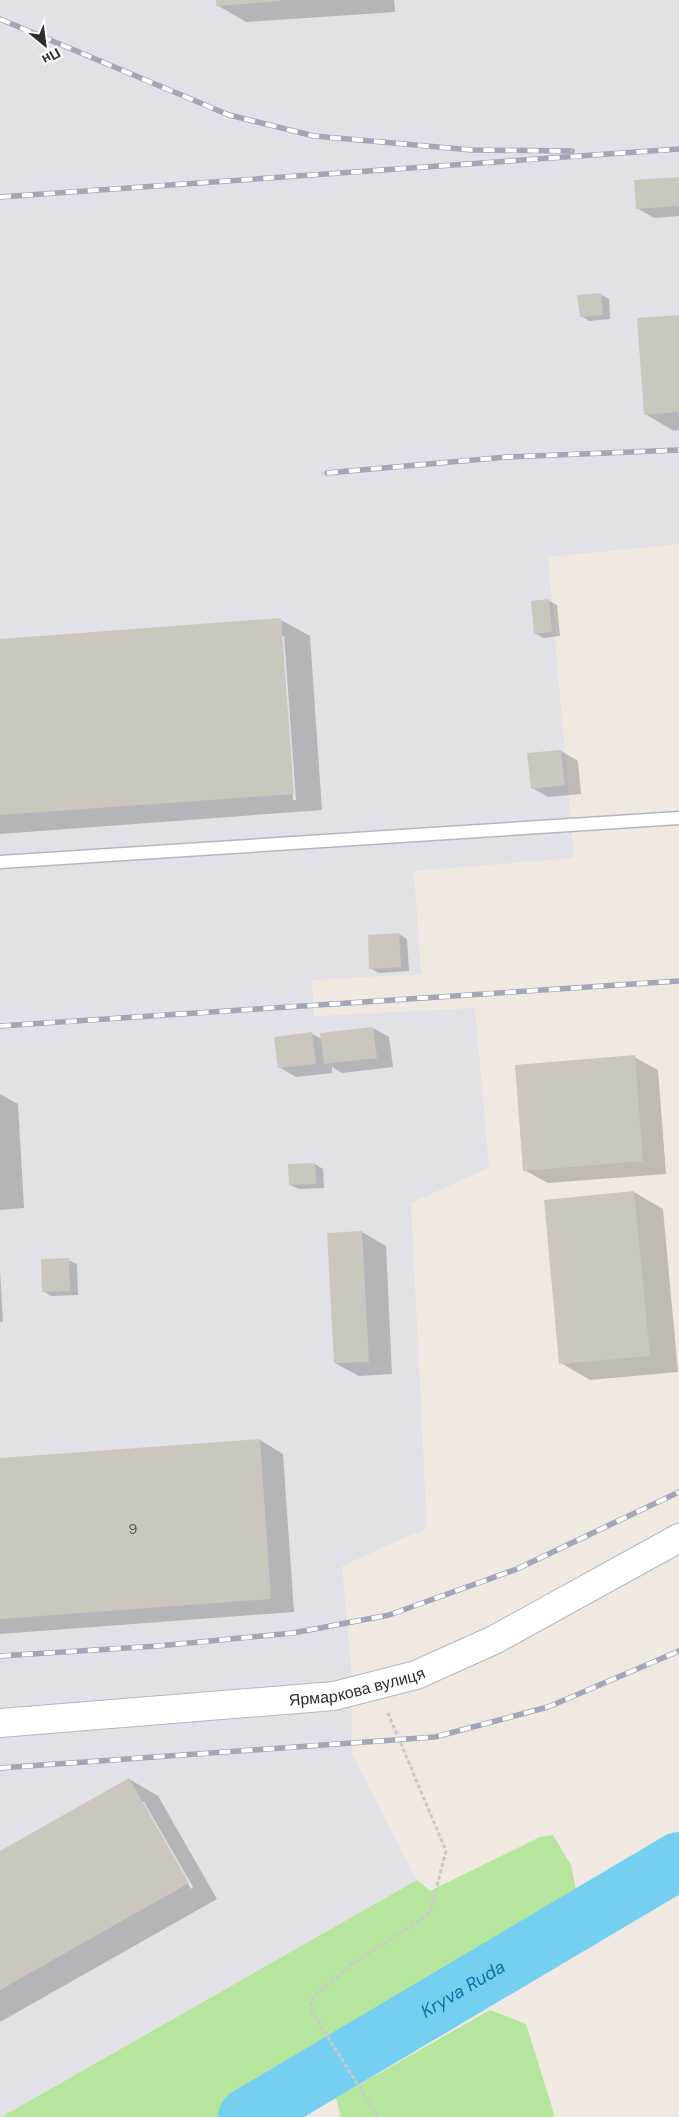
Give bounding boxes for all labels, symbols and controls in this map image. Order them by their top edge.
north arrow [20,20,70,70]
text: Пн [39,44,64,69]
house number: 9 [129,1520,138,1538]
street label: Ярмаркова вулиця [288,1662,428,1710]
water label: Kryva Ruda [416,1955,510,2023]

